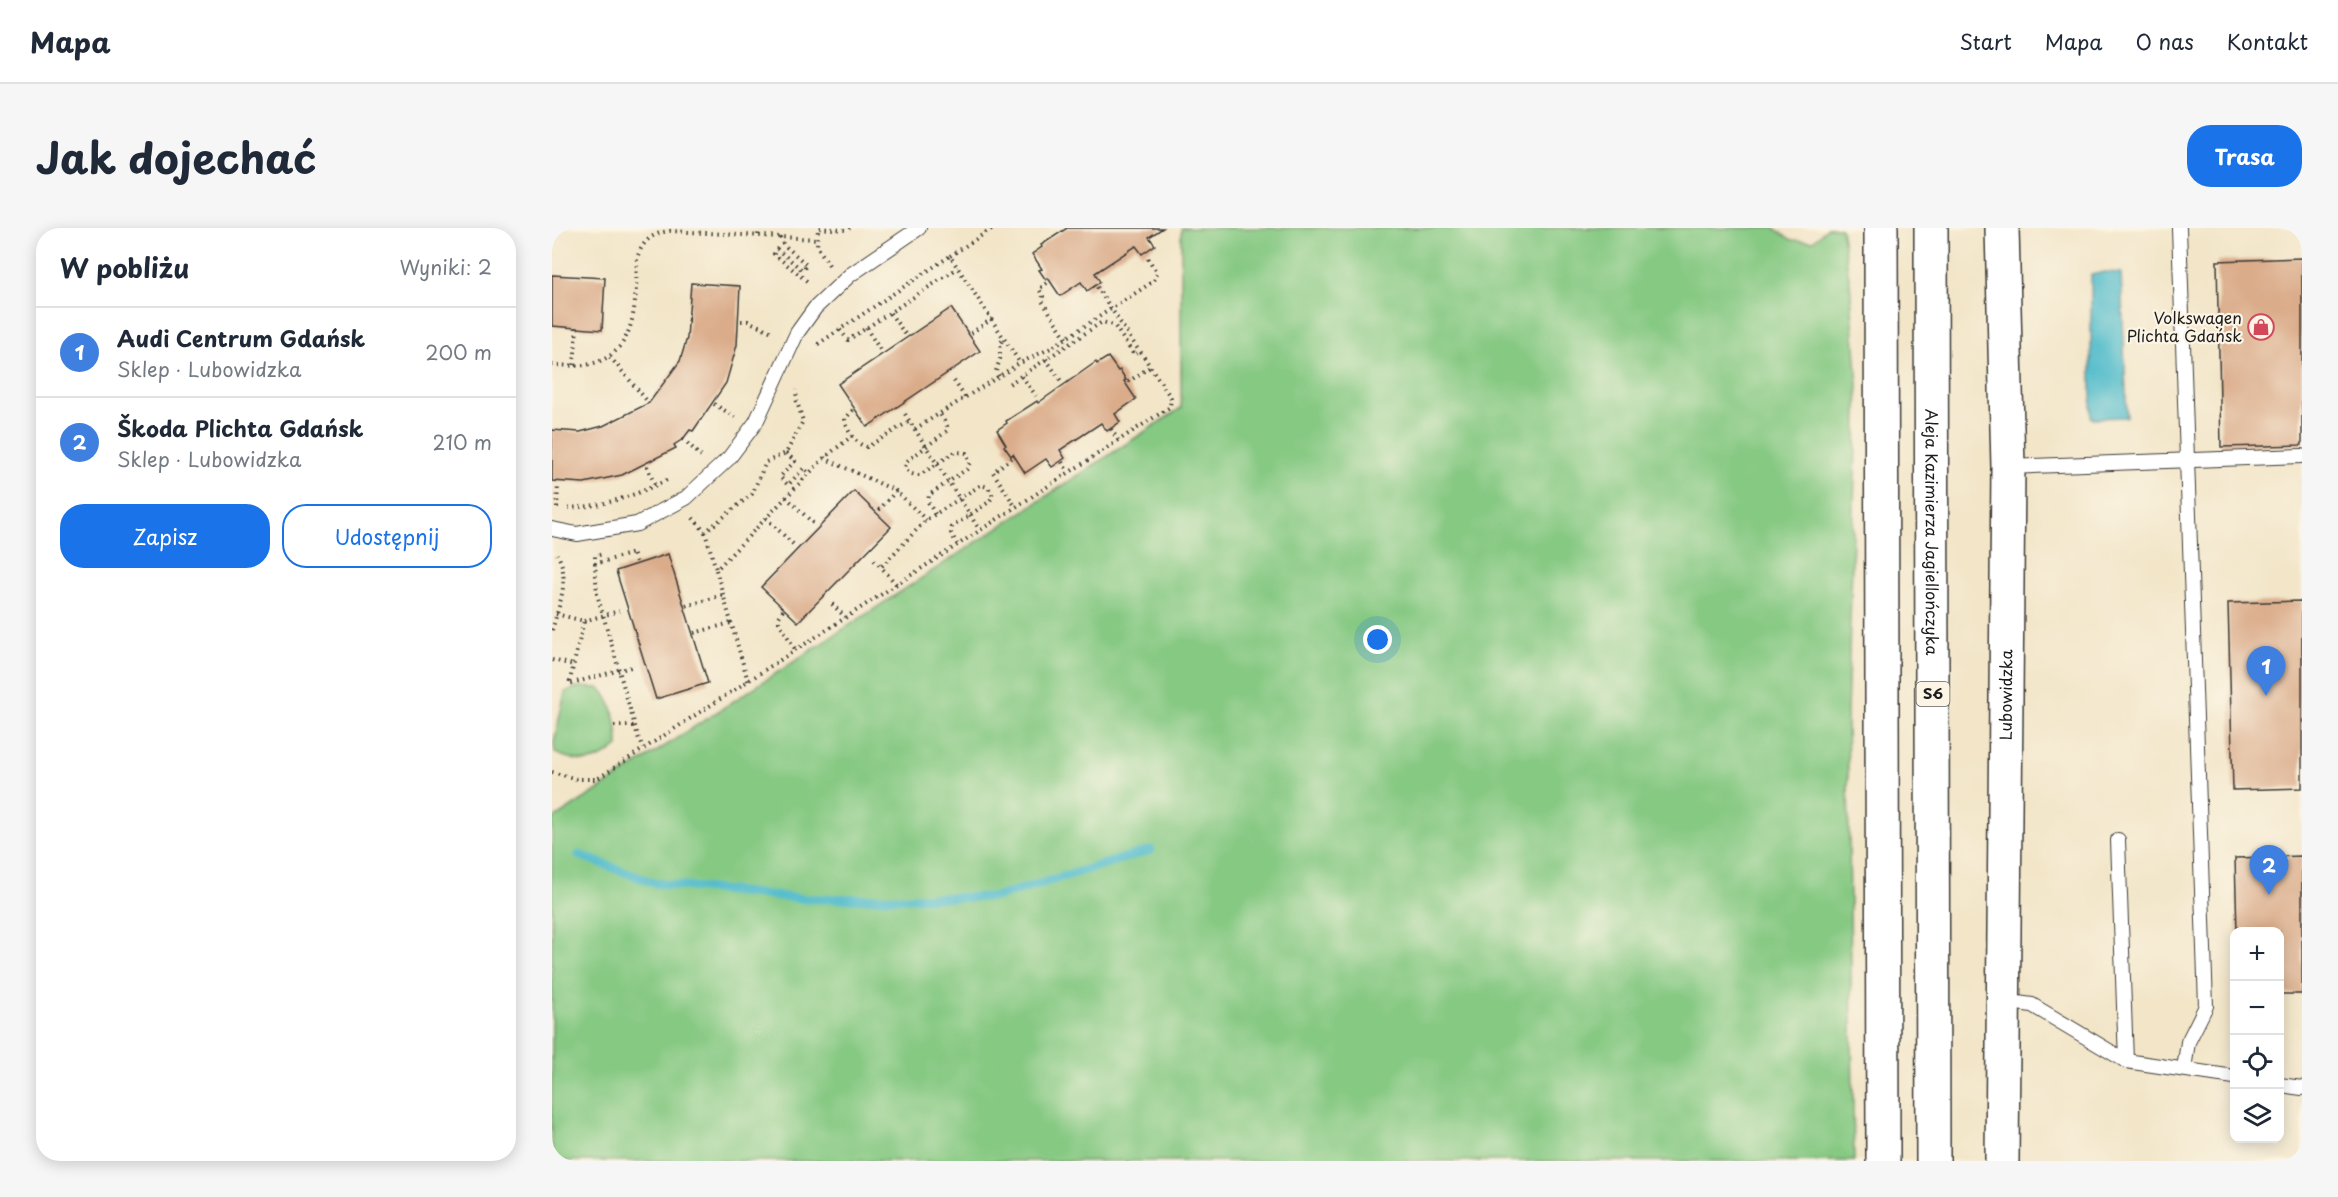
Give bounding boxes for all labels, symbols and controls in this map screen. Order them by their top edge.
text: Mapa [30,20,111,63]
text: Start [1960,25,2012,57]
text: Mapa [2045,25,2103,57]
text: O nas [2136,25,2194,57]
text: Kontakt [2227,25,2308,57]
text: Jak dojechać [36,125,317,188]
button: Trasa [2187,125,2302,187]
text: W pobliżu [60,248,189,287]
text: Wyniki: 2 [399,252,492,282]
place label: Volkswagen Plichta Gdańsk [2127,305,2242,347]
shop icon: Volkswagen Plichta Gdańsk [2246,312,2276,342]
text: Audi Centrum Gdańsk [117,321,365,354]
text: 1 [75,337,84,367]
text: 200 m [425,337,492,367]
text: Sklep · Lubowidzka [117,354,301,384]
street label: Aleja Kazimierza Jagiellończyka [1920,409,1945,655]
text: Škoda Plichta Gdańsk [117,411,363,444]
text: 2 [72,427,87,457]
text: 210 m [433,427,492,457]
text: Sklep · Lubowidzka [117,444,301,474]
button: Zapisz [60,504,270,568]
button: Udostępnij [282,504,492,568]
your location [1363,625,1392,654]
pin: 1 [2246,646,2286,696]
street label: Lubowidzka [1993,649,2017,741]
road number: S6 [1916,682,1950,706]
pin: 2 [2250,846,2288,895]
map controls [2230,927,2284,1143]
button: + [2230,927,2284,981]
button: − [2230,981,2284,1035]
button: locate [2230,1035,2284,1089]
button: layers [2230,1089,2284,1143]

